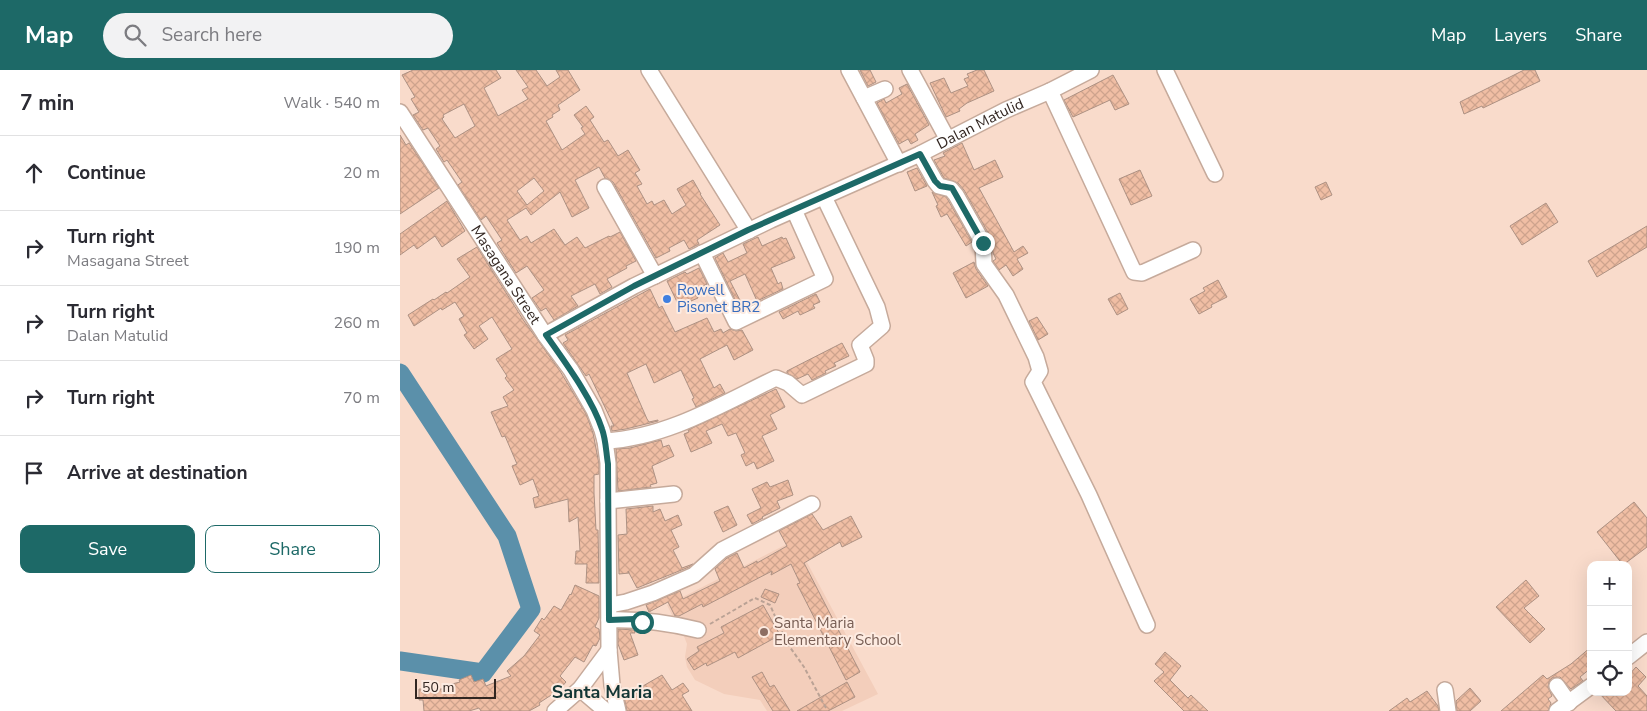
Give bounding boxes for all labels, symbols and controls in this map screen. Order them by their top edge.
search box [103,13,453,58]
text: Map [25,19,73,51]
icon: search [121,21,149,49]
text: Search here [161,22,262,48]
text: Map [1431,23,1466,47]
text: Layers [1494,23,1547,47]
text: Share [1575,23,1622,47]
text: 7 min [20,89,74,117]
text: Walk · 540 m [284,92,380,114]
street label: Dalan Matulid [933,94,1027,154]
icon: ahead [20,159,48,187]
text: Continue [67,160,146,186]
text: 20 m [343,162,380,184]
street label: Masagana Street [466,221,546,329]
text: Turn right [67,224,154,250]
route end [972,232,995,255]
icon: right [20,234,48,262]
text: 190 m [333,237,380,259]
text: Masagana Street [67,250,189,272]
place label: Rowell Pisonet BR2 [677,280,760,317]
marker: Rowell Pisonet BR2 [661,293,673,305]
text: Turn right [67,299,154,325]
icon: right [20,309,48,337]
text: 260 m [333,312,380,334]
text: Dalan Matulid [67,325,168,347]
icon: right [20,384,48,412]
text: Turn right [67,385,154,411]
text: 70 m [343,387,380,409]
icon: arrive [20,459,48,487]
text: Arrive at destination [67,460,248,486]
button: Save [20,525,195,573]
button: Share [205,525,380,573]
map controls [1587,561,1632,696]
button: + [1587,561,1632,606]
button: − [1587,606,1632,651]
route start [631,611,654,634]
place label: Santa Maria Elementary School [774,613,901,650]
marker: Santa Maria Elementary School [758,626,770,638]
button: locate [1587,651,1632,696]
scale bar [415,676,496,699]
text: 50 m [422,678,454,697]
district label: Santa Maria [552,680,652,704]

